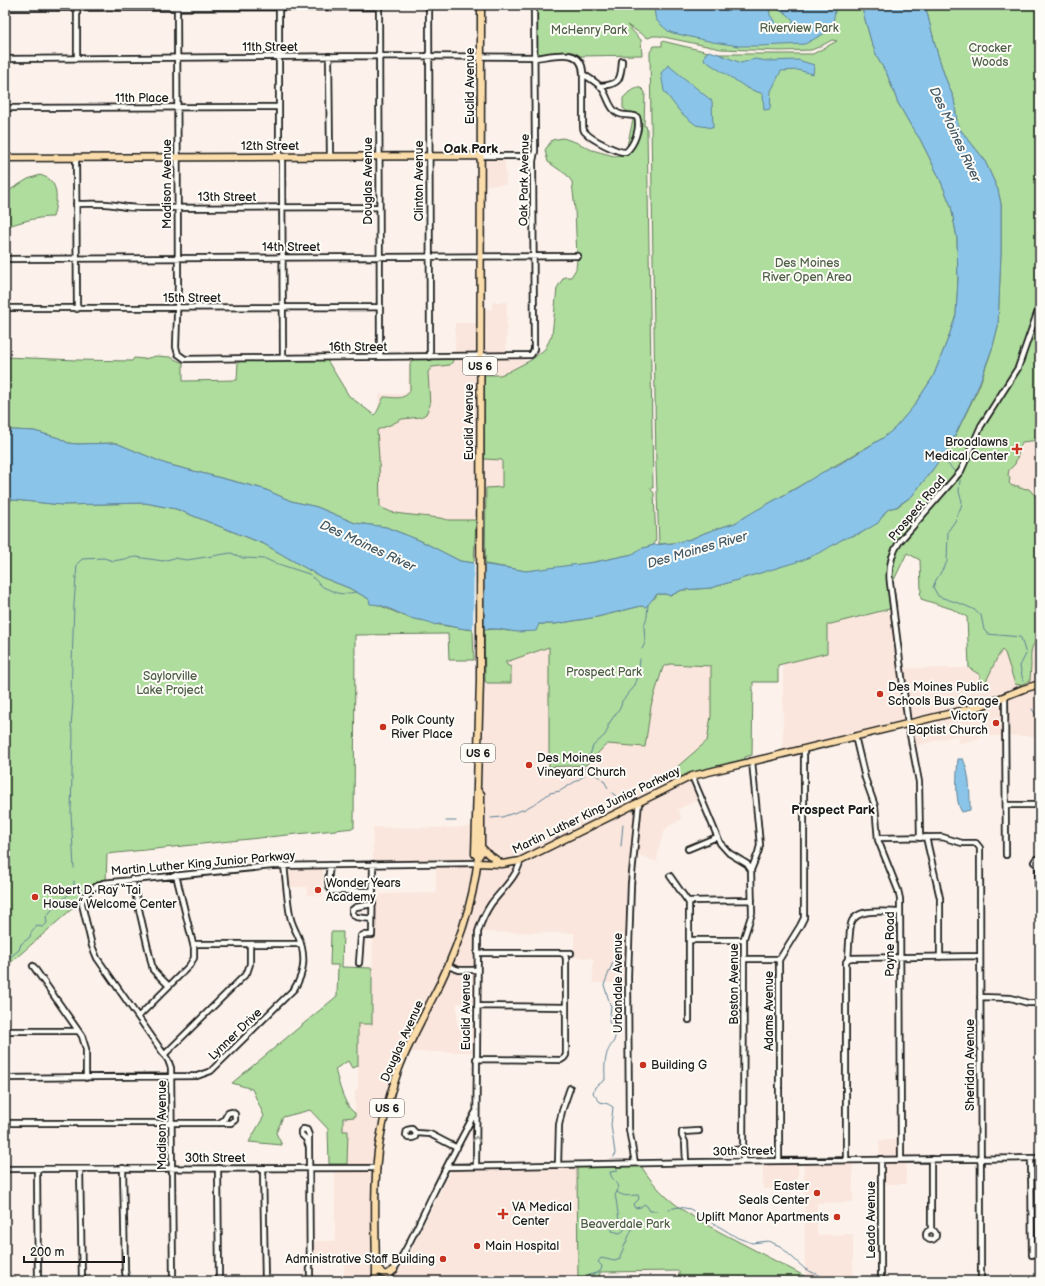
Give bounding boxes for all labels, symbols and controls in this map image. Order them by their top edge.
park label: Riverview Park [759,21,839,36]
park label: McHenry Park [551,23,627,38]
street label: 11th Street [242,40,298,55]
park label: Crocker Woods [969,41,1012,70]
street label: Euclid Avenue [463,48,478,124]
water label: Des Moines River [926,84,985,186]
street label: 11th Place [115,91,169,106]
street label: Oak Park Avenue [516,134,533,226]
street label: Douglas Avenue [361,137,376,225]
street label: Madison Avenue [160,139,175,229]
street label: 12th Street [241,139,299,154]
street label: Clinton Avenue [412,140,427,222]
district label: Oak Park [444,141,498,157]
street label: 13th Street [198,190,256,205]
street label: 14th Street [262,240,320,255]
park label: Des Moines River Open Area [762,256,852,285]
street label: 15th Street [163,291,221,306]
street label: 16th Street [329,340,387,355]
road number: US 6 [463,357,497,375]
street label: Euclid Avenue [462,384,477,460]
place label: Broadlawns Medical Center [925,435,1009,464]
marker: Broadlawns Medical Center [1011,443,1023,455]
street label: Prospect Road [886,472,949,544]
water label: Des Moines River [317,517,419,576]
water label: Des Moines River [645,528,750,572]
park label: Prospect Park [566,665,642,680]
park label: Saylorville Lake Project [136,669,204,698]
place label: Des Moines Public Schools Bus Garage [888,680,999,709]
marker: Des Moines Public Schools Bus Garage [875,689,885,699]
place label: Victory Baptist Church [908,709,989,738]
place label: Polk County River Place [391,713,455,742]
marker: Victory Baptist Church [991,718,1001,728]
marker: Polk County River Place [378,722,388,732]
road number: US 6 [461,744,495,762]
place label: Des Moines Vineyard Church [537,751,626,780]
marker: Des Moines Vineyard Church [524,760,534,770]
street label: Martin Luther King Junior Parkway [510,763,683,858]
district label: Prospect Park [791,802,875,818]
street label: Martin Luther King Junior Parkway [110,848,296,879]
place label: Wonder Years Academy [326,876,401,905]
place label: Robert D. Ray “Tai House” Welcome Center [43,883,177,912]
marker: Wonder Years Academy [313,885,323,895]
marker: Robert D. Ray “Tai House” Welcome Center [30,892,40,902]
street label: Payne Road [883,911,898,977]
street label: Urbandale Avenue [611,933,626,1033]
street label: Boston Avenue [727,943,742,1025]
street label: Adams Avenue [762,971,777,1051]
street label: Euclid Avenue [459,974,474,1050]
street label: Douglas Avenue [378,998,427,1084]
street label: Lynner Drive [206,1005,265,1063]
street label: Sheridan Avenue [963,1019,978,1111]
place label: Building G [651,1058,707,1073]
marker: Building G [638,1060,648,1070]
street label: Madison Avenue [155,1080,170,1170]
road number: US 6 [370,1099,404,1117]
one-way arrow [472,1136,480,1142]
street label: 30th Street [713,1143,774,1160]
street label: 30th Street [185,1151,246,1166]
place label: Easter Seals Center [739,1179,810,1208]
street label: Leado Avenue [864,1181,879,1259]
marker: Easter Seals Center [812,1188,822,1198]
place label: VA Medical Center [512,1200,572,1229]
marker: VA Medical Center [497,1208,509,1220]
place label: Uplift Manor Apartments [696,1210,829,1225]
marker: Uplift Manor Apartments [832,1212,842,1222]
park label: Beaverdale Park [580,1217,670,1232]
scale bar [24,1238,124,1264]
place label: Main Hospital [485,1239,559,1254]
marker: Main Hospital [472,1241,482,1251]
text: 200 m [30,1245,64,1260]
place label: Administrative Staff Building [286,1252,435,1267]
marker: Administrative Staff Building [438,1254,448,1264]

